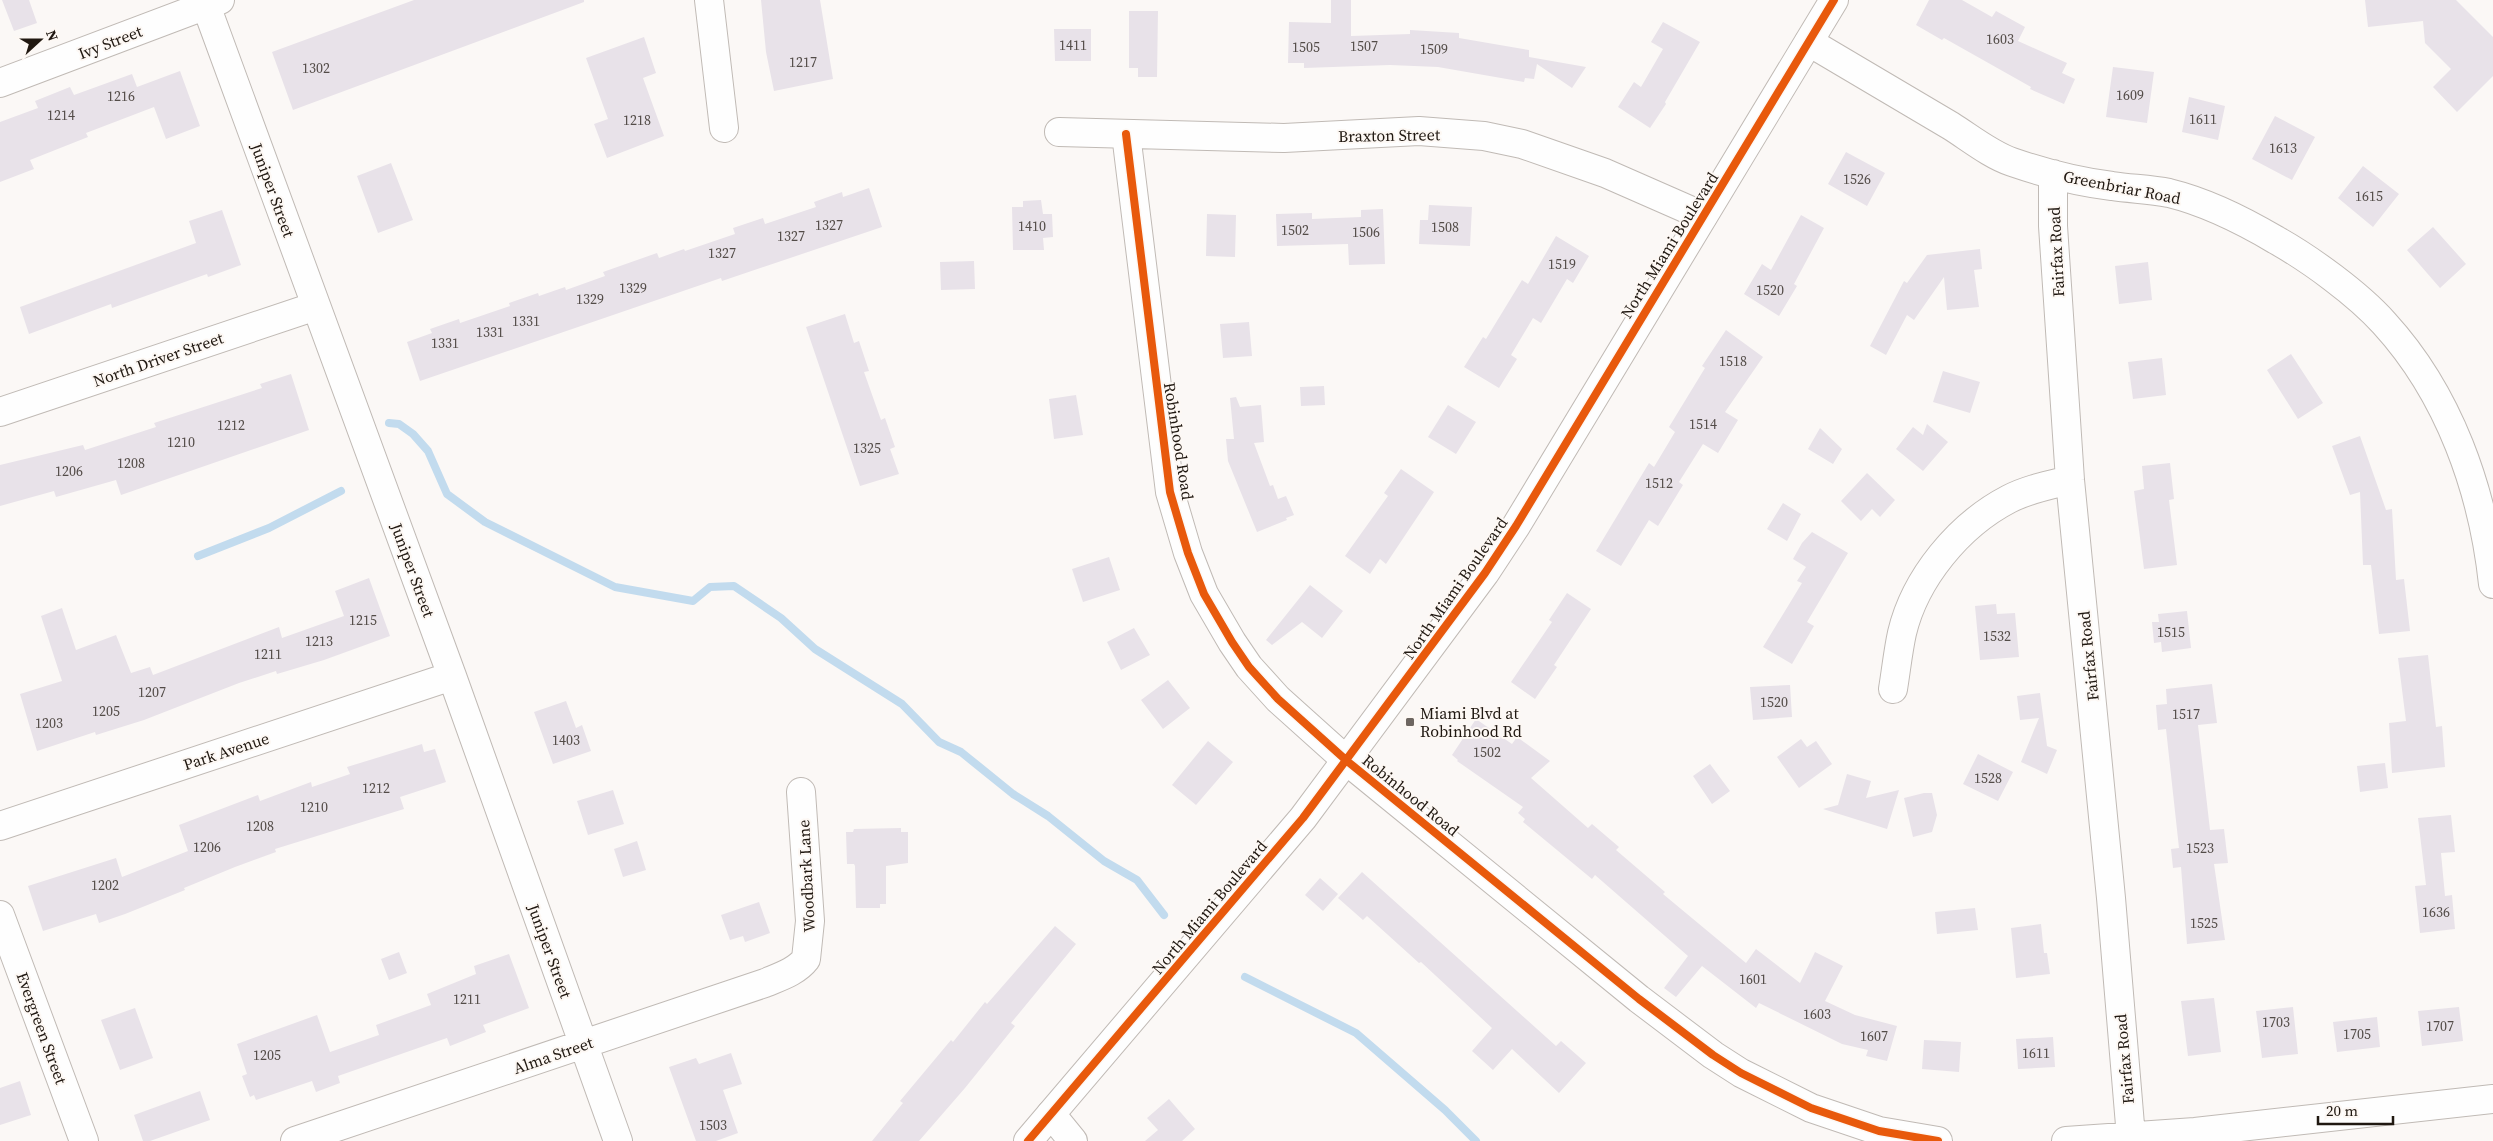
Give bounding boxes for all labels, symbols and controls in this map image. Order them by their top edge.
north arrow [15,15,65,65]
street label: Ivy Street [75,19,146,64]
text: N [41,27,63,44]
house number: 1603 [1986,29,2014,49]
house number: 1411 [1059,35,1087,55]
house number: 1507 [1350,36,1378,56]
house number: 1505 [1292,37,1320,57]
house number: 1509 [1420,39,1448,59]
house number: 1217 [789,52,817,72]
house number: 1302 [302,58,330,78]
house number: 1609 [2116,85,2144,105]
house number: 1216 [107,86,135,106]
house number: 1214 [47,105,75,125]
house number: 1611 [2189,109,2217,129]
house number: 1218 [623,110,651,130]
street label: Braxton Street [1338,123,1441,147]
house number: 1613 [2269,138,2297,158]
street label: Juniper Street [245,139,300,241]
street label: Greenbriar Road [2061,165,2183,209]
street label: North Miami Boulevard [1615,168,1723,322]
house number: 1526 [1843,169,1871,189]
house number: 1615 [2355,186,2383,206]
street label: Fairfax Road [2043,206,2069,298]
house number: 1327 [815,215,843,235]
house number: 1410 [1018,216,1046,236]
house number: 1508 [1431,217,1459,237]
house number: 1502 [1281,220,1309,240]
house number: 1506 [1352,222,1380,242]
house number: 1327 [777,226,805,246]
house number: 1327 [708,243,736,263]
house number: 1519 [1548,254,1576,274]
house number: 1329 [619,278,647,298]
house number: 1520 [1756,280,1784,300]
house number: 1329 [576,289,604,309]
house number: 1331 [512,311,540,331]
house number: 1331 [476,322,504,342]
street label: North Driver Street [90,326,227,392]
house number: 1331 [431,333,459,353]
house number: 1518 [1719,351,1747,371]
street label: Robinhood Road [1159,381,1199,501]
house number: 1514 [1689,414,1717,434]
house number: 1212 [217,415,245,435]
house number: 1210 [167,432,195,452]
house number: 1325 [853,438,881,458]
house number: 1208 [117,453,145,473]
house number: 1206 [55,461,83,481]
house number: 1512 [1645,473,1673,493]
street label: North Miami Boulevard [1398,513,1512,663]
street label: Juniper Street [385,519,440,621]
house number: 1215 [349,610,377,630]
street label: Fairfax Road [2072,610,2104,702]
house number: 1515 [2157,622,2185,642]
house number: 1532 [1983,626,2011,646]
house number: 1213 [305,631,333,651]
house number: 1211 [254,644,282,664]
house number: 1207 [138,682,166,702]
house number: 1520 [1760,692,1788,712]
house number: 1205 [92,701,120,721]
place label: Miami Blvd at Robinhood Rd [1420,702,1522,742]
house number: 1517 [2172,704,2200,724]
house number: 1203 [35,713,63,733]
marker: Miami Blvd at Robinhood Rd [1404,716,1416,728]
street label: Park Avenue [180,727,272,775]
house number: 1403 [552,730,580,750]
house number: 1502 [1473,742,1501,762]
street label: Robinhood Road [1358,749,1464,841]
house number: 1528 [1974,768,2002,788]
house number: 1212 [362,778,390,798]
house number: 1210 [300,797,328,817]
house number: 1208 [246,816,274,836]
street label: Woodbark Lane [792,819,820,933]
street label: North Miami Boulevard [1146,835,1272,979]
house number: 1206 [193,837,221,857]
house number: 1523 [2186,838,2214,858]
house number: 1202 [91,875,119,895]
street label: Juniper Street [522,900,577,1002]
house number: 1636 [2422,902,2450,922]
house number: 1525 [2190,913,2218,933]
street label: Evergreen Street [12,969,73,1088]
house number: 1601 [1739,969,1767,989]
house number: 1211 [453,989,481,1009]
house number: 1603 [1803,1004,1831,1024]
house number: 1703 [2262,1012,2290,1032]
street label: Fairfax Road [2109,1013,2139,1105]
house number: 1707 [2426,1016,2454,1036]
house number: 1705 [2343,1024,2371,1044]
house number: 1607 [1860,1026,1888,1046]
street label: Alma Street [510,1031,597,1079]
house number: 1611 [2022,1043,2050,1063]
house number: 1205 [253,1045,281,1065]
scale bar [2318,1094,2393,1126]
text: 20 m [2326,1100,2358,1121]
house number: 1503 [699,1115,727,1135]

